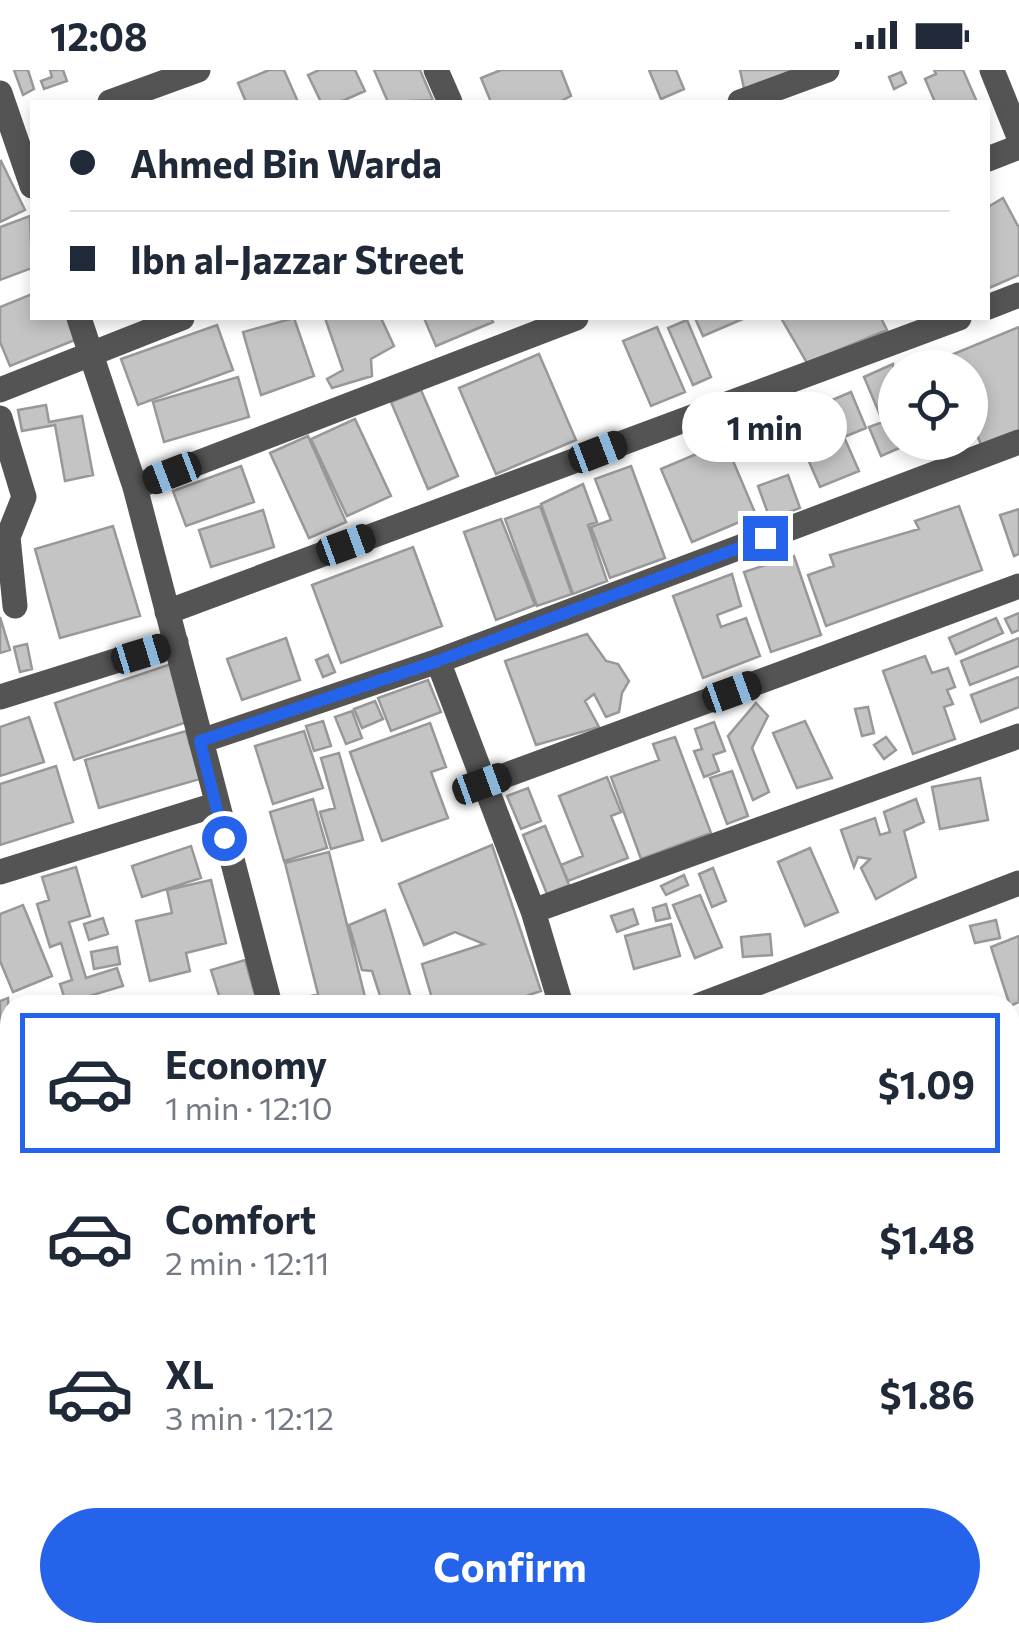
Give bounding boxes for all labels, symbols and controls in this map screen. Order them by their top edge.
text: 12:08 [50,12,148,59]
text: Ahmed Bin Warda [130,139,442,186]
text: Ibn al-Jazzar Street [130,235,464,282]
map controls [878,350,988,460]
button: locate [878,350,988,460]
callout: 1 min [682,393,848,463]
text: 1 min [727,407,802,447]
car [565,427,631,477]
car [139,448,205,498]
route end [743,516,788,561]
car [313,521,379,569]
car [108,631,174,677]
car [699,668,765,716]
car [449,760,515,808]
route start [202,816,247,861]
icon: car [45,1038,135,1128]
text: Economy [165,1040,327,1087]
text: $1.09 [878,1060,975,1107]
text: 1 min · 12:10 [165,1087,333,1127]
icon: car [45,1193,135,1283]
text: Comfort [165,1195,316,1242]
text: $1.48 [879,1215,975,1262]
text: 2 min · 12:11 [165,1242,330,1282]
icon: car [45,1348,135,1438]
text: XL [165,1350,214,1397]
text: $1.86 [879,1370,975,1417]
text: 3 min · 12:12 [165,1397,334,1437]
button: Confirm [40,1508,980,1623]

